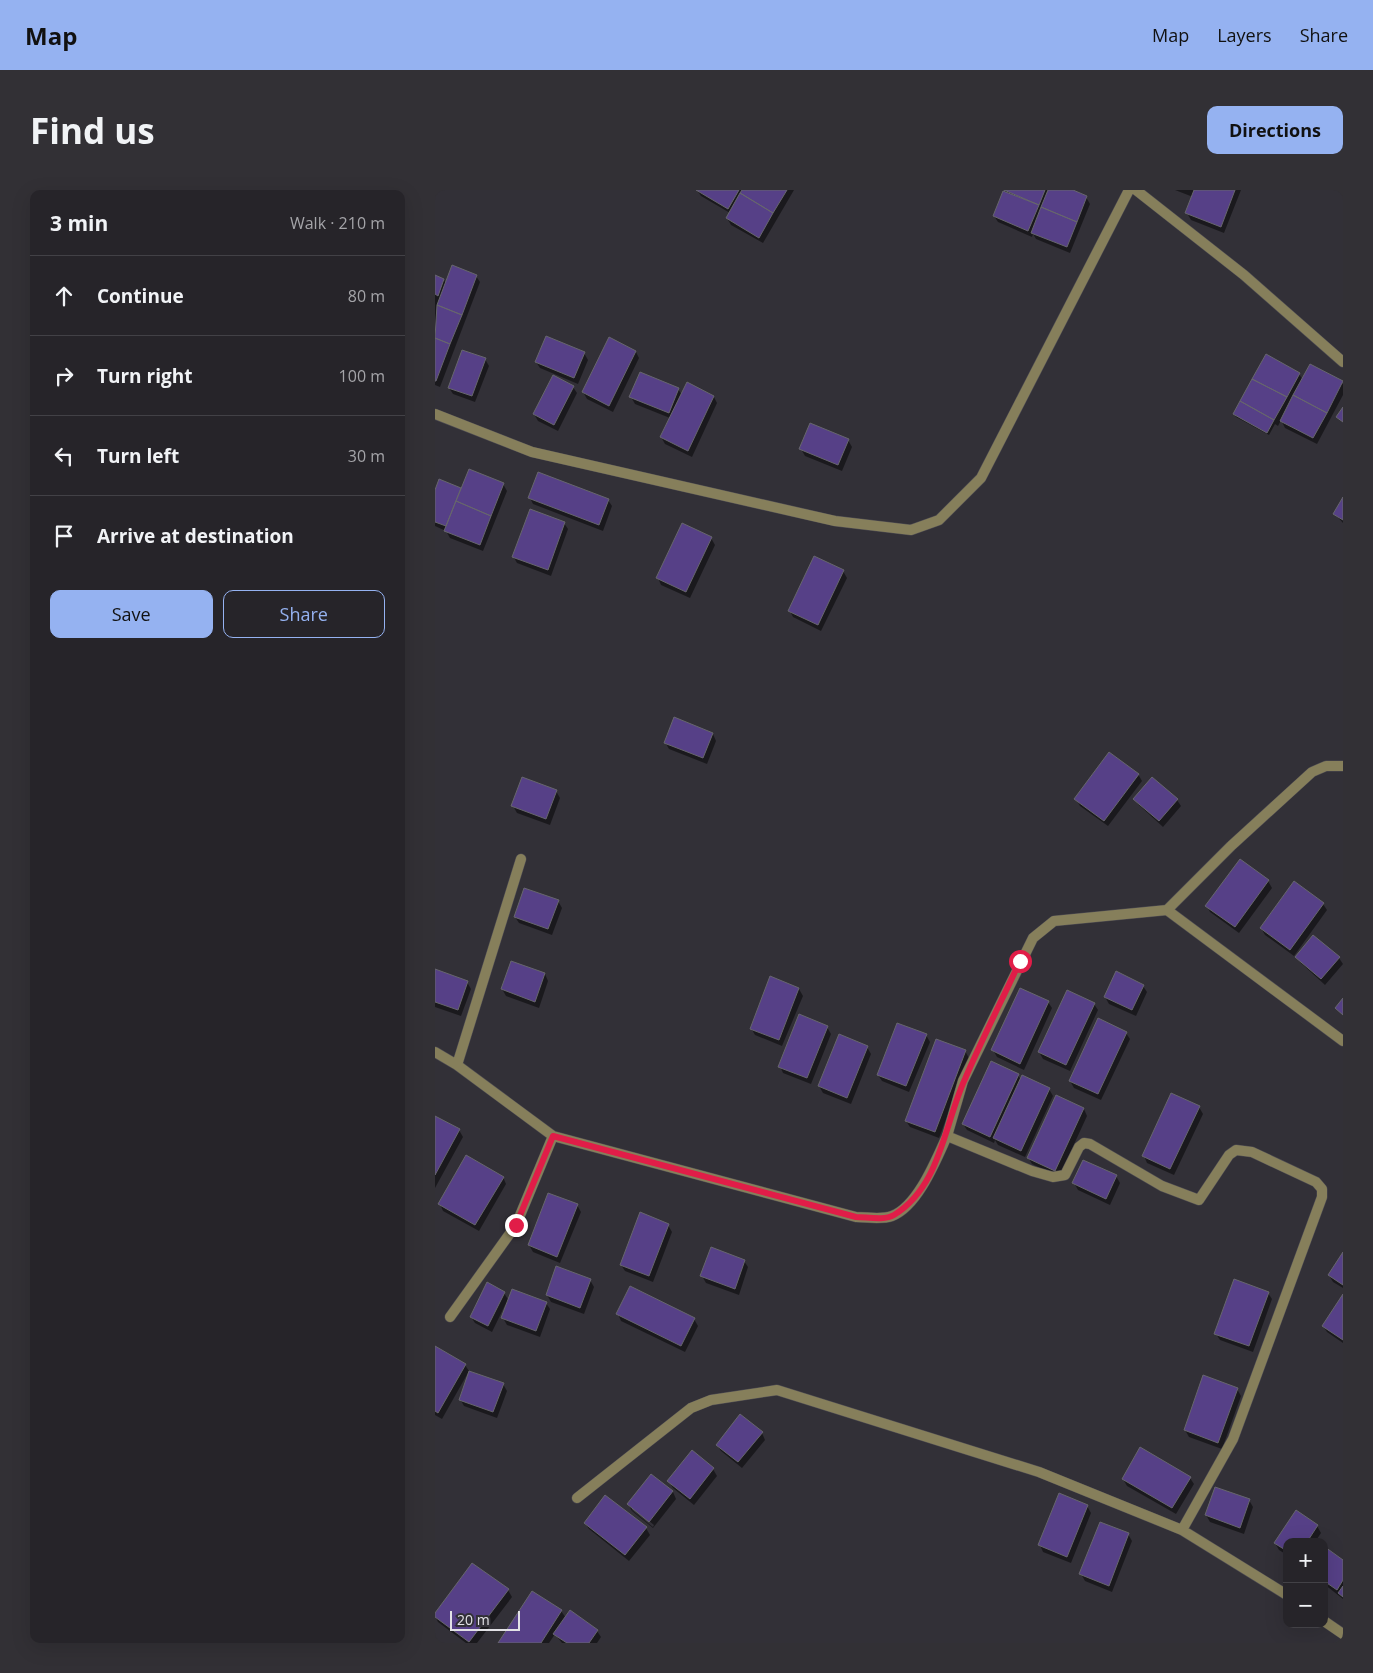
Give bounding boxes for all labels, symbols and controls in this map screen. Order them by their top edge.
text: Map [25,19,77,52]
text: Map [1152,23,1189,47]
text: Layers [1217,23,1272,47]
text: Share [1300,23,1348,47]
button: Directions [1207,106,1343,154]
text: Find us [30,107,155,154]
text: 3 min [50,209,108,237]
text: Walk · 210 m [290,212,385,234]
icon: ahead [50,282,78,310]
text: Continue [97,283,184,309]
text: 80 m [348,285,385,307]
icon: right [50,362,78,390]
text: Turn right [97,363,192,389]
text: 100 m [339,365,385,387]
icon: left [50,442,78,470]
text: Turn left [97,443,179,469]
text: 30 m [348,445,385,467]
icon: arrive [50,522,78,550]
text: Arrive at destination [97,523,294,549]
button: Save [50,590,213,638]
button: Share [223,590,385,638]
route start [1009,950,1032,973]
route end [505,1214,528,1237]
map controls [1283,1538,1328,1628]
button: + [1283,1538,1328,1583]
button: − [1283,1583,1328,1628]
scale bar [450,1608,520,1631]
text: 20 m [457,1610,490,1629]

